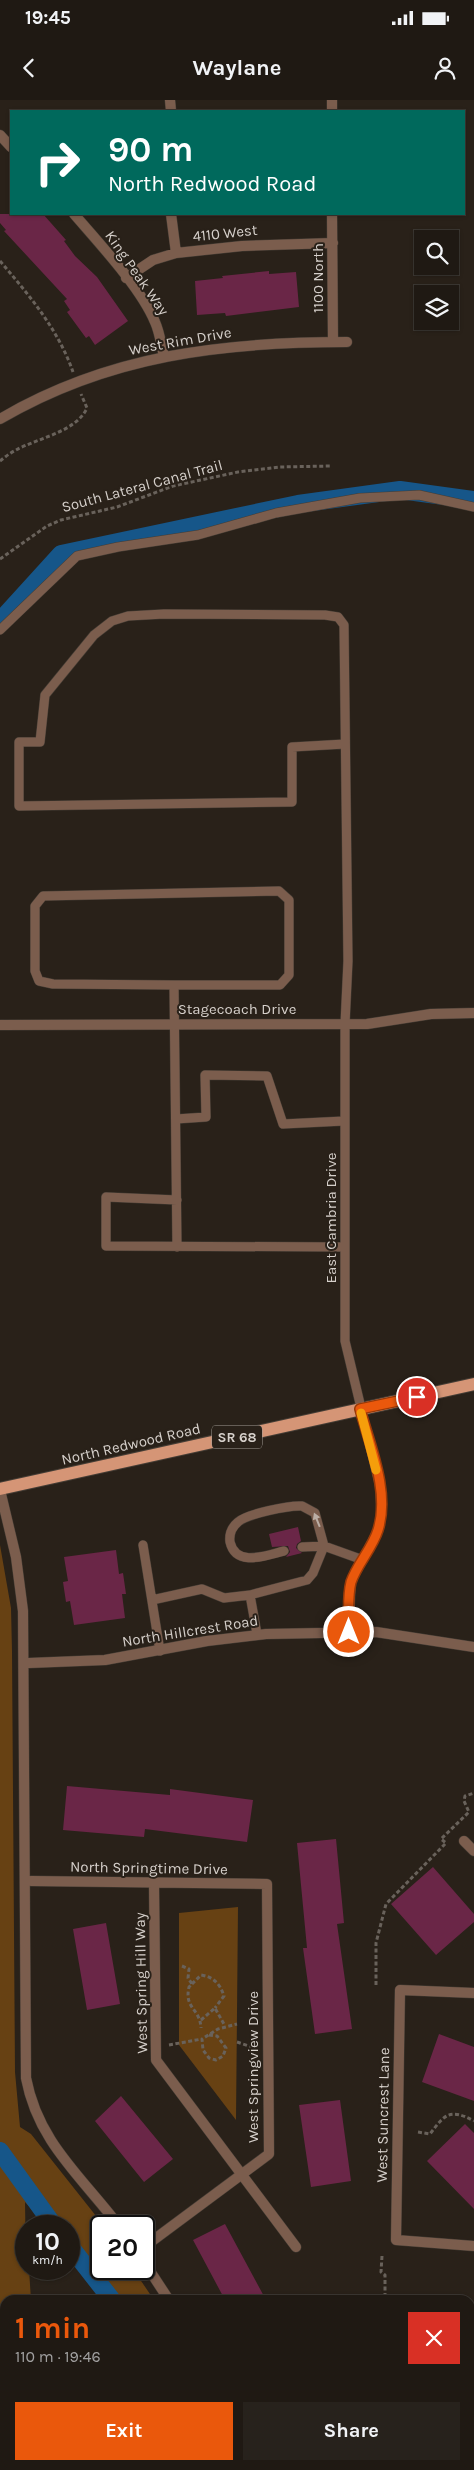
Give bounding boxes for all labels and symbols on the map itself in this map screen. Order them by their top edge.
street label: 4110 West [192,221,259,245]
street label: King Peak Way [101,227,173,319]
street label: 1100 North [309,243,327,313]
street label: West Rim Drive [127,323,233,359]
street label: South Lateral Canal Trail [60,456,224,516]
street label: Stagecoach Drive [178,1000,296,1018]
street label: East Cambria Drive [322,1153,340,1283]
pin [396,1376,438,1418]
street label: North Redwood Road [60,1419,202,1469]
road number: SR 68 [212,1425,262,1448]
one-way arrow [312,1513,320,1527]
position arrow [322,1605,374,1657]
street label: North Hillcrest Road [121,1611,259,1651]
street label: North Springtime Drive [70,1858,228,1878]
street label: West Spring Hill Way [131,1912,151,2054]
street label: West Springview Drive [244,1991,262,2143]
street label: West Suncrest Lane [373,2047,393,2183]
speed limit sign: 20 [90,2215,155,2280]

